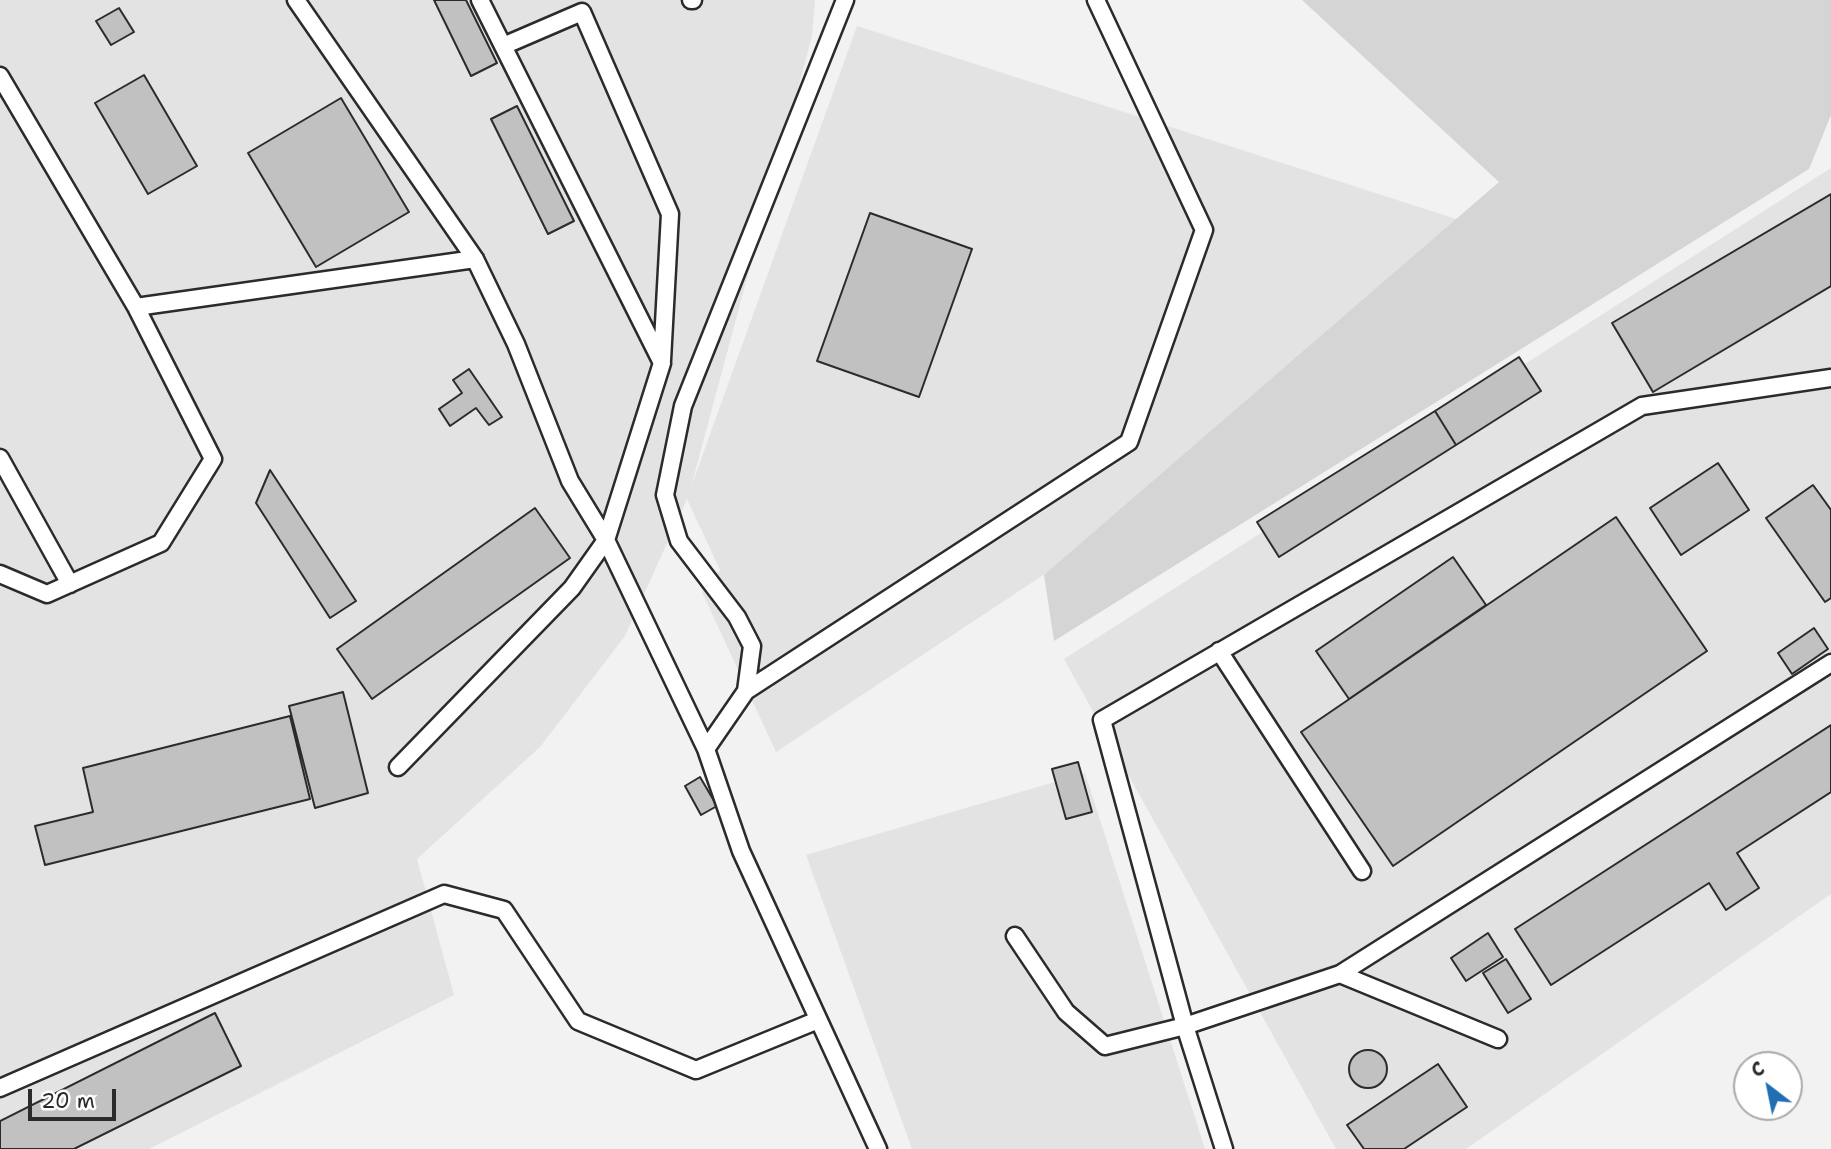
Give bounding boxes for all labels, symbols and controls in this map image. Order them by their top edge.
north arrow [1733,1051,1803,1121]
text: С [1746,1056,1769,1083]
scale bar [32,1076,119,1120]
text: 20 m [41,1087,95,1115]

